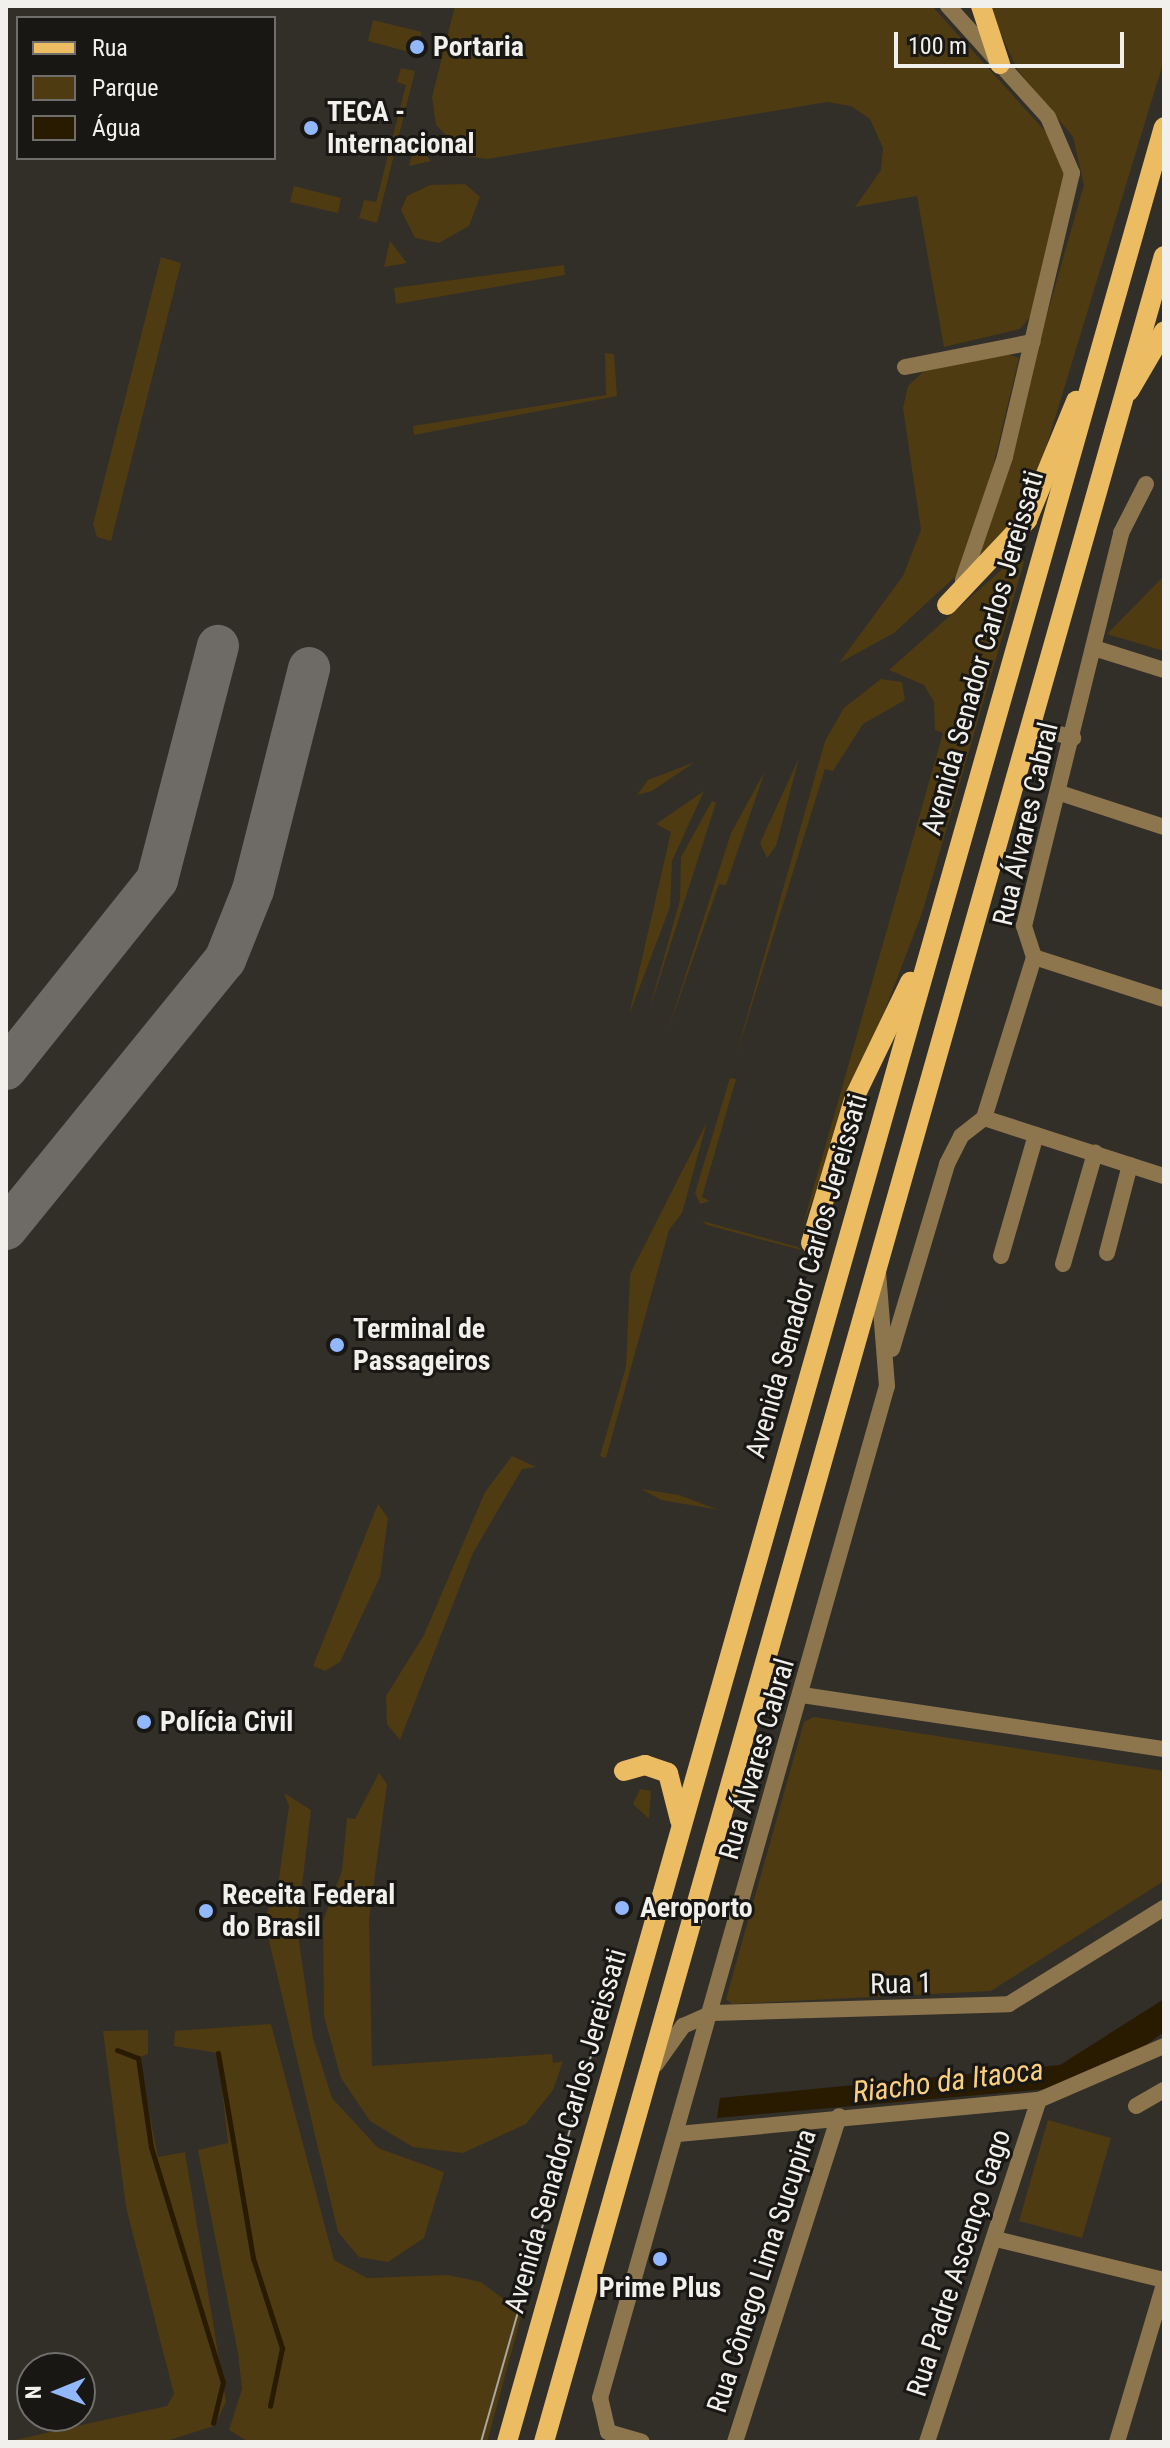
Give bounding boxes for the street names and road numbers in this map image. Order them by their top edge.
street label: Avenida Senador Carlos Jereissati [915,467,1051,839]
street label: Rua Álvares Cabral [986,719,1066,929]
street label: Avenida Senador Carlos Jereissati [739,1090,875,1462]
street label: Rua Álvares Cabral [712,1655,802,1863]
street label: Avenida Senador Carlos Jereissati [498,1945,634,2317]
street label: Rua 1 [870,1967,932,2001]
street label: Rua Cônego Lima Sucupira [700,2125,824,2417]
street label: Rua Padre Ascenço Gago [900,2125,1018,2401]

